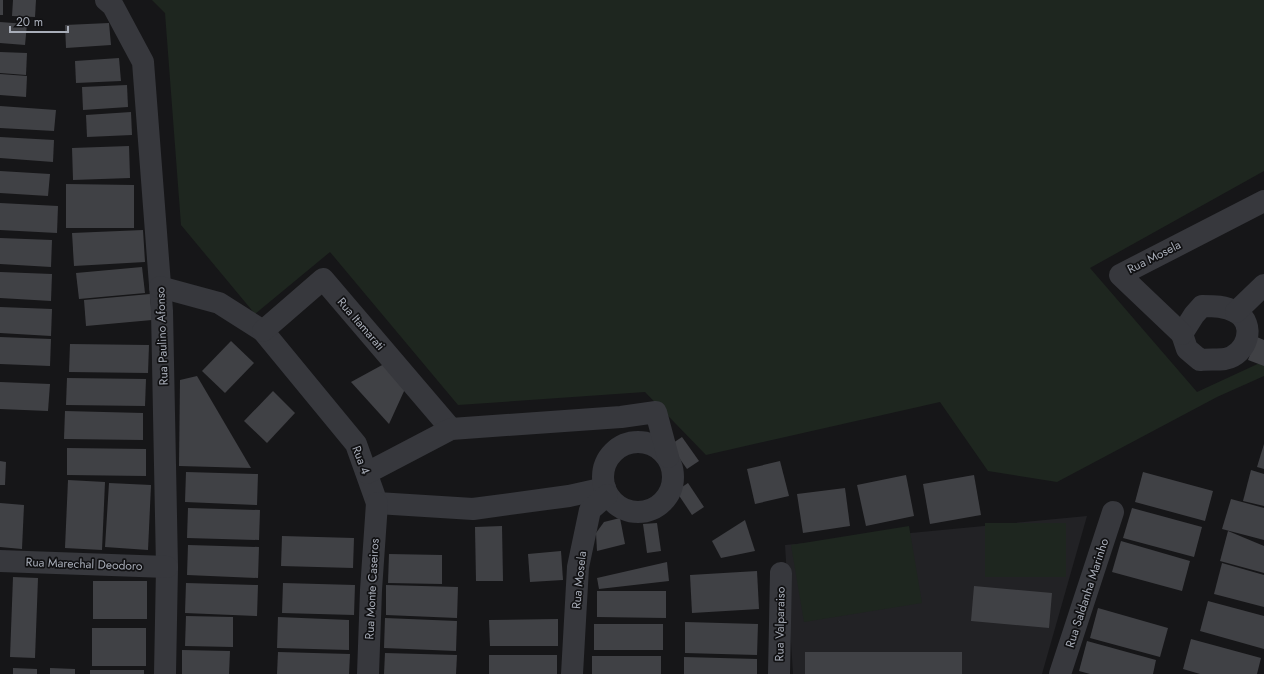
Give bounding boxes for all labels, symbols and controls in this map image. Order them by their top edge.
scale bar [10,8,68,34]
text: 20 m [16,13,43,31]
street label: Rua Mosela [1124,236,1184,278]
street label: Rua Paulino Afonso [151,286,173,386]
street label: Rua Itamarati [333,294,389,354]
street label: Rua 4 [347,443,375,477]
street label: Rua Saldanha Marinho [1061,536,1113,650]
street label: Rua Monte Caseiros [360,538,384,640]
street label: Rua Mosela [567,550,591,610]
street label: Rua Marechal Deodoro [25,553,143,575]
street label: Rua Valparaiso [770,586,790,661]

